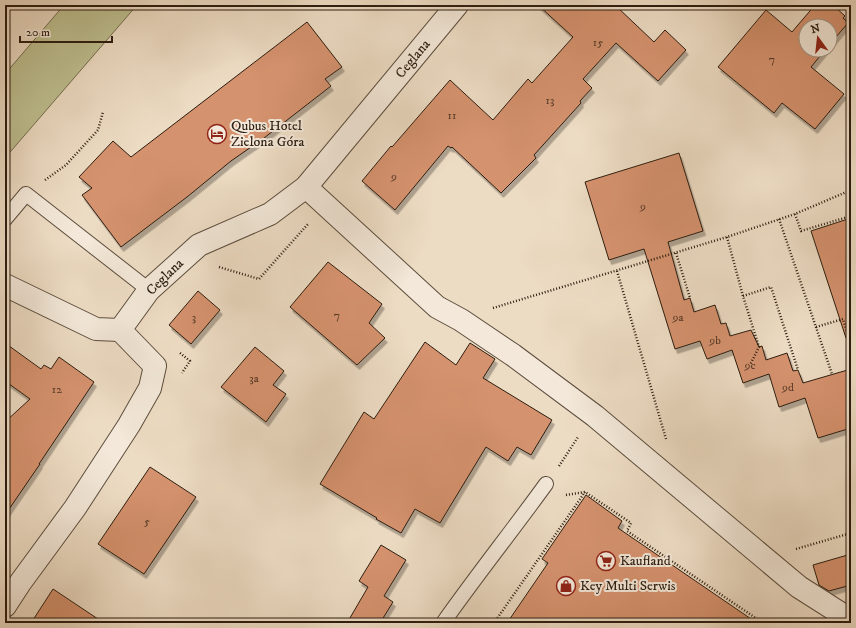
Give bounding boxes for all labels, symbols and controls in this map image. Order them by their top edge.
scale bar [20,18,112,44]
north arrow [798,18,838,58]
text: N [809,21,822,37]
text: 20 m [26,25,50,40]
house number: 15 [593,35,603,50]
street label: Ceglana [392,36,434,82]
house number: 7 [769,52,775,67]
house number: 13 [546,93,554,108]
house number: 11 [448,108,456,123]
place label: Qubus Hotel Zielona Góra [231,117,304,151]
hotel icon: Qubus Hotel Zielona Góra [206,123,228,145]
house number: 9 [390,169,397,184]
house number: 9 [639,199,646,214]
street label: Ceglana [142,255,188,299]
house number: 7 [334,308,340,323]
house number: 3 [192,310,196,325]
house number: 9a [671,310,684,325]
house number: 9b [708,333,721,348]
house number: 9c [743,358,756,373]
house number: 3a [249,371,260,386]
house number: 9d [781,380,794,395]
house number: 12 [52,382,62,397]
house number: 5 [144,514,150,529]
supermarket icon: Kaufland [595,550,617,572]
place label: Kaufland [620,552,671,570]
shop icon: Key Multi Serwis [555,575,577,597]
place label: Key Multi Serwis [580,577,676,595]

